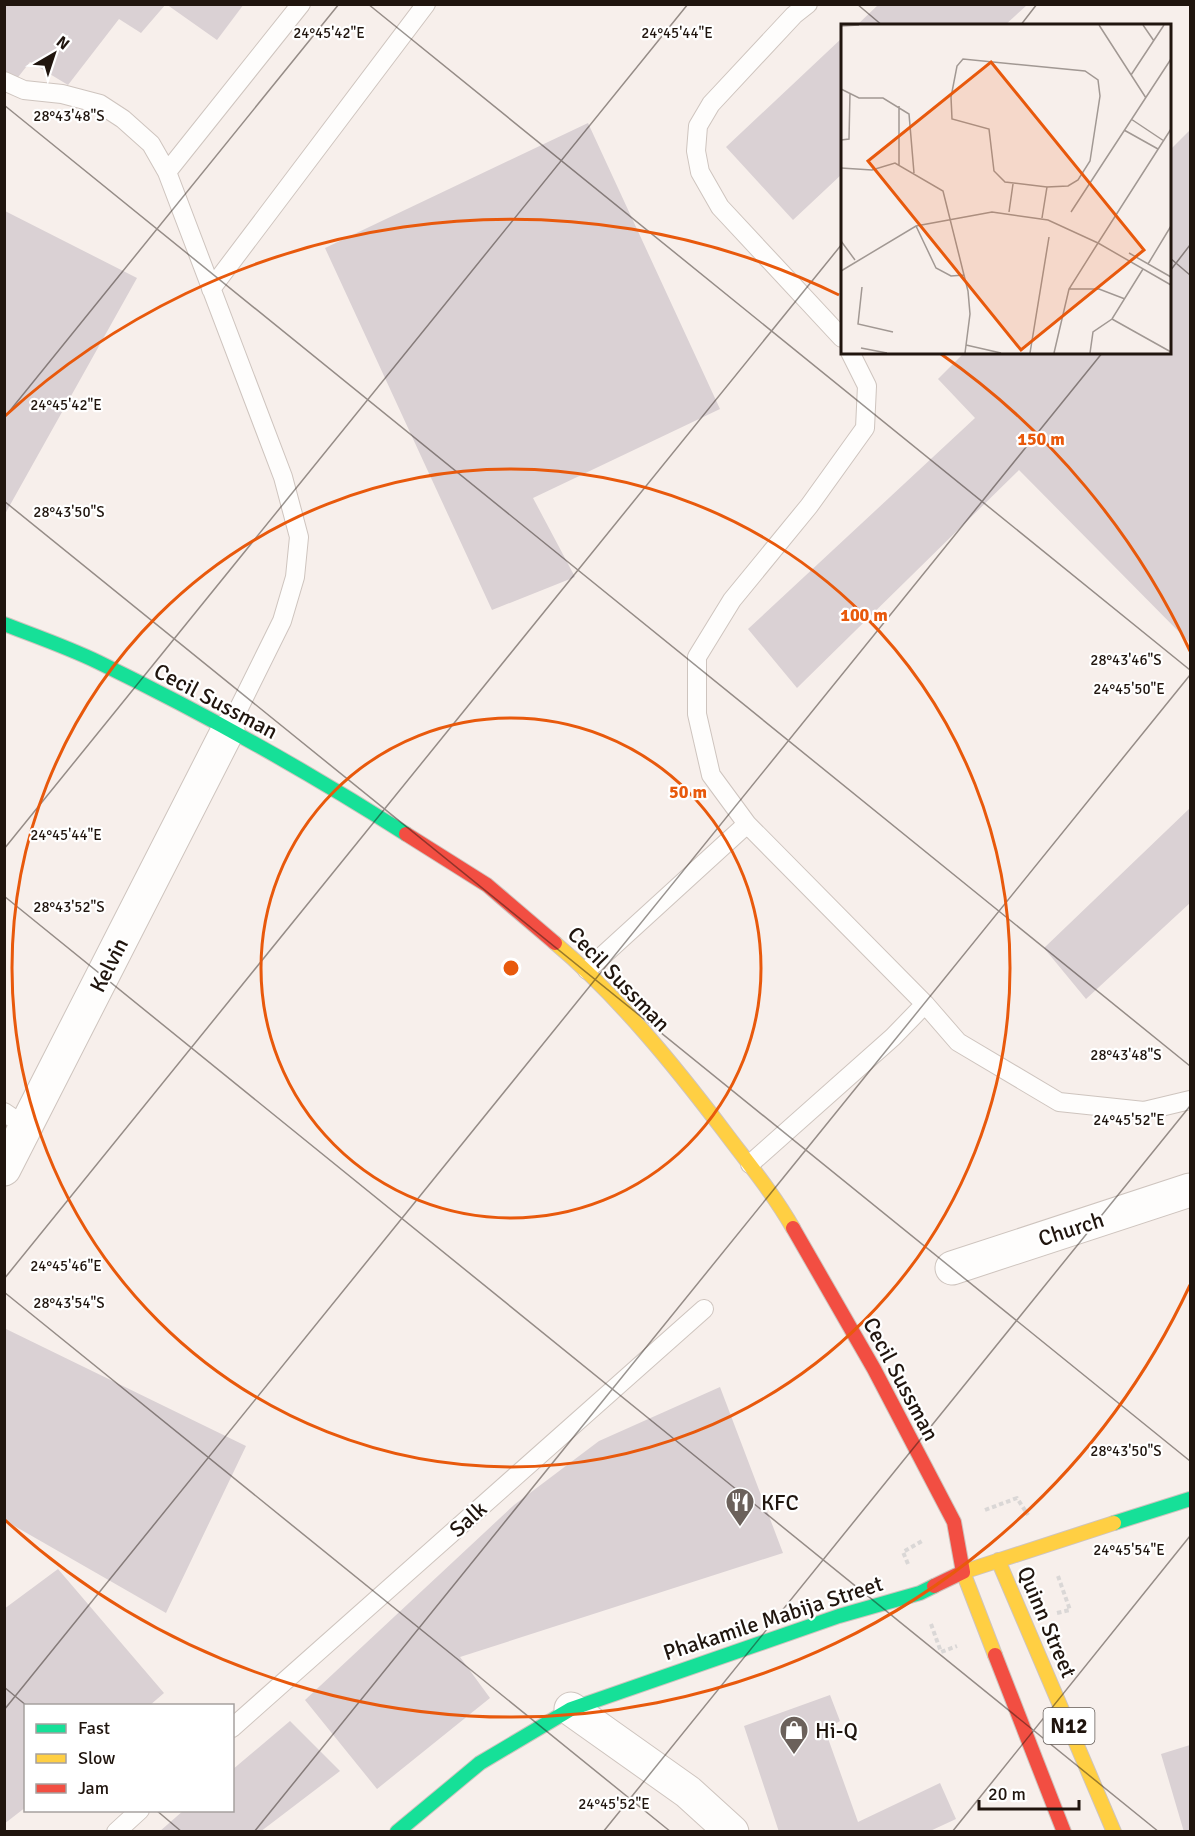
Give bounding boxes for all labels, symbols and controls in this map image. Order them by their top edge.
north arrow [24,24,84,84]
text: 24°45'42"E [293,24,365,42]
text: 24°45'44"E [641,24,713,42]
inset map [841,24,1171,354]
text: N [52,32,73,54]
text: 28°43'48"S [33,107,105,125]
text: 24°45'42"E [30,396,102,414]
text: 150 m [1017,428,1065,450]
text: 28°43'50"S [33,503,105,521]
text: 100 m [840,604,888,626]
text: 28°43'46"S [1090,651,1162,669]
street label: Cecil Sussman [150,657,282,745]
text: 24°45'50"E [1093,680,1165,698]
text: 50 m [669,781,707,803]
text: 24°45'44"E [30,826,102,844]
text: 28°43'52"S [33,898,105,916]
street label: Cecil Sussman [562,921,676,1037]
street label: Kelvin [84,933,134,997]
centre of rings [501,958,521,978]
text: 28°43'48"S [1090,1046,1162,1064]
text: 24°45'52"E [1093,1111,1165,1129]
street label: Church [1035,1206,1107,1252]
text: 24°45'46"E [30,1257,102,1275]
text: 28°43'54"S [33,1294,105,1312]
street label: Cecil Sussman [857,1313,945,1445]
text: 28°43'50"S [1090,1442,1162,1460]
restaurant icon: KFC [724,1486,756,1528]
place label: KFC [761,1489,799,1516]
street label: Salk [444,1495,492,1543]
text: 24°45'54"E [1093,1541,1165,1559]
street label: Quinn Street [1011,1562,1083,1682]
street label: Phakamile Mabija Street [660,1570,886,1666]
legend [24,1704,234,1812]
road number: N12 [1044,1708,1094,1744]
shop icon: Hi-Q [778,1714,810,1756]
text: Fast [78,1717,110,1739]
place label: Hi-Q [815,1717,858,1744]
text: Slow [78,1747,115,1769]
scale bar [979,1773,1080,1811]
text: Jam [78,1777,109,1799]
text: 20 m [988,1783,1026,1805]
text: 24°45'52"E [578,1795,650,1813]

